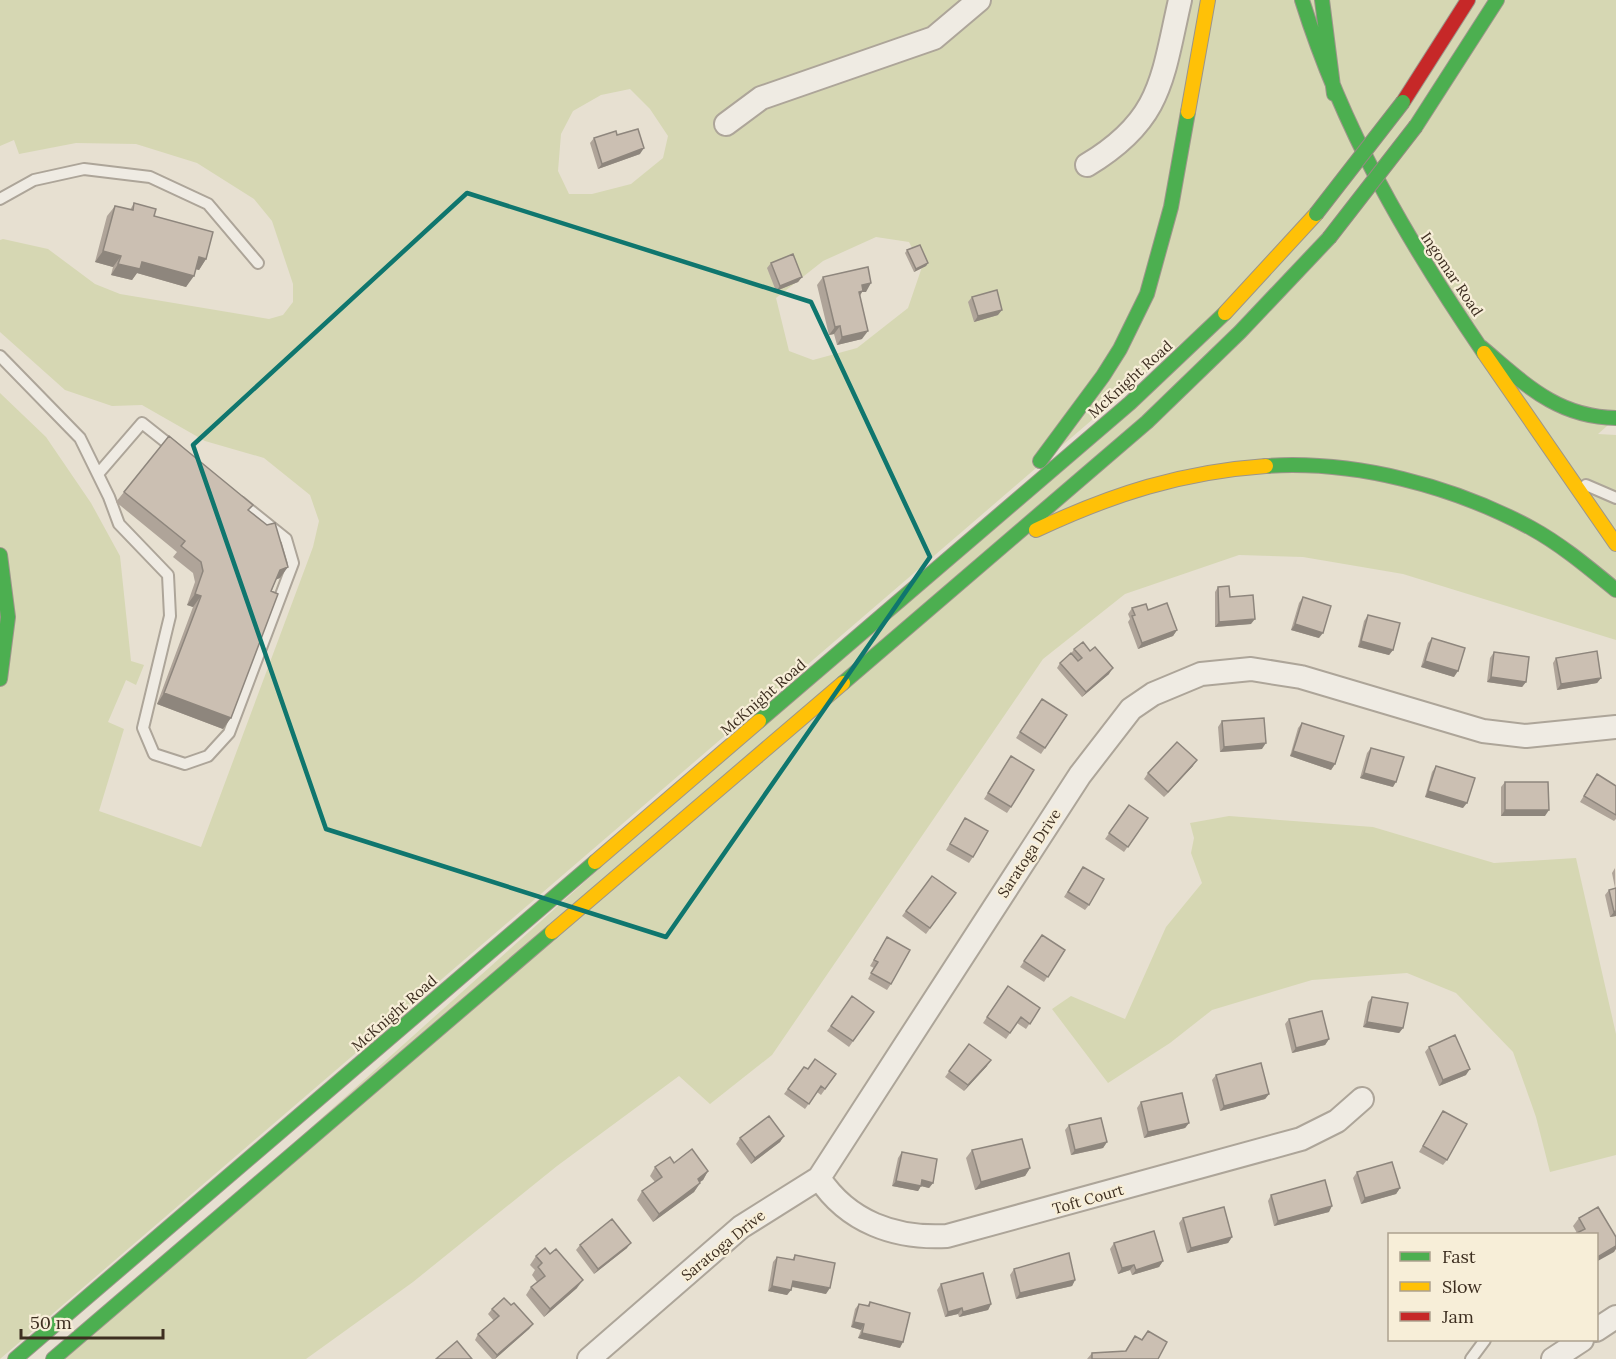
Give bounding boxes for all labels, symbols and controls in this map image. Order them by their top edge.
street label: Ingomar Road [1417,228,1487,320]
street label: McKnight Road [1084,336,1176,422]
street label: McKnight Road [716,655,810,739]
street label: Saratoga Drive [993,805,1065,901]
street label: McKnight Road [347,971,441,1055]
street label: Toft Court [1050,1180,1126,1218]
street label: Saratoga Drive [677,1205,769,1285]
legend [1388,1233,1598,1341]
text: Fast [1442,1245,1476,1268]
text: Slow [1442,1275,1482,1298]
scale bar [21,1302,164,1340]
text: Jam [1441,1305,1474,1328]
text: 50 m [30,1311,72,1334]

